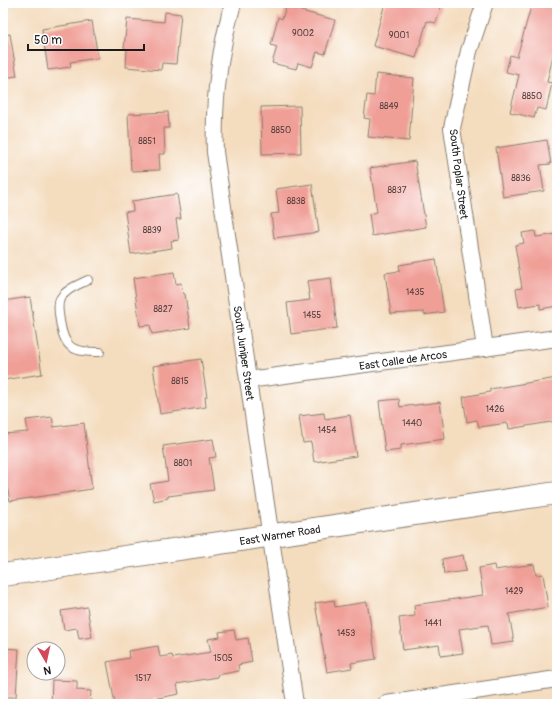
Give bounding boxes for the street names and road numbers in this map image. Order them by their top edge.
street label: South Poplar Street [447,128,471,221]
street label: South Juniper Street [230,305,257,402]
street label: East Calle de Arcos [358,348,448,373]
street label: East Warner Road [239,523,321,548]

